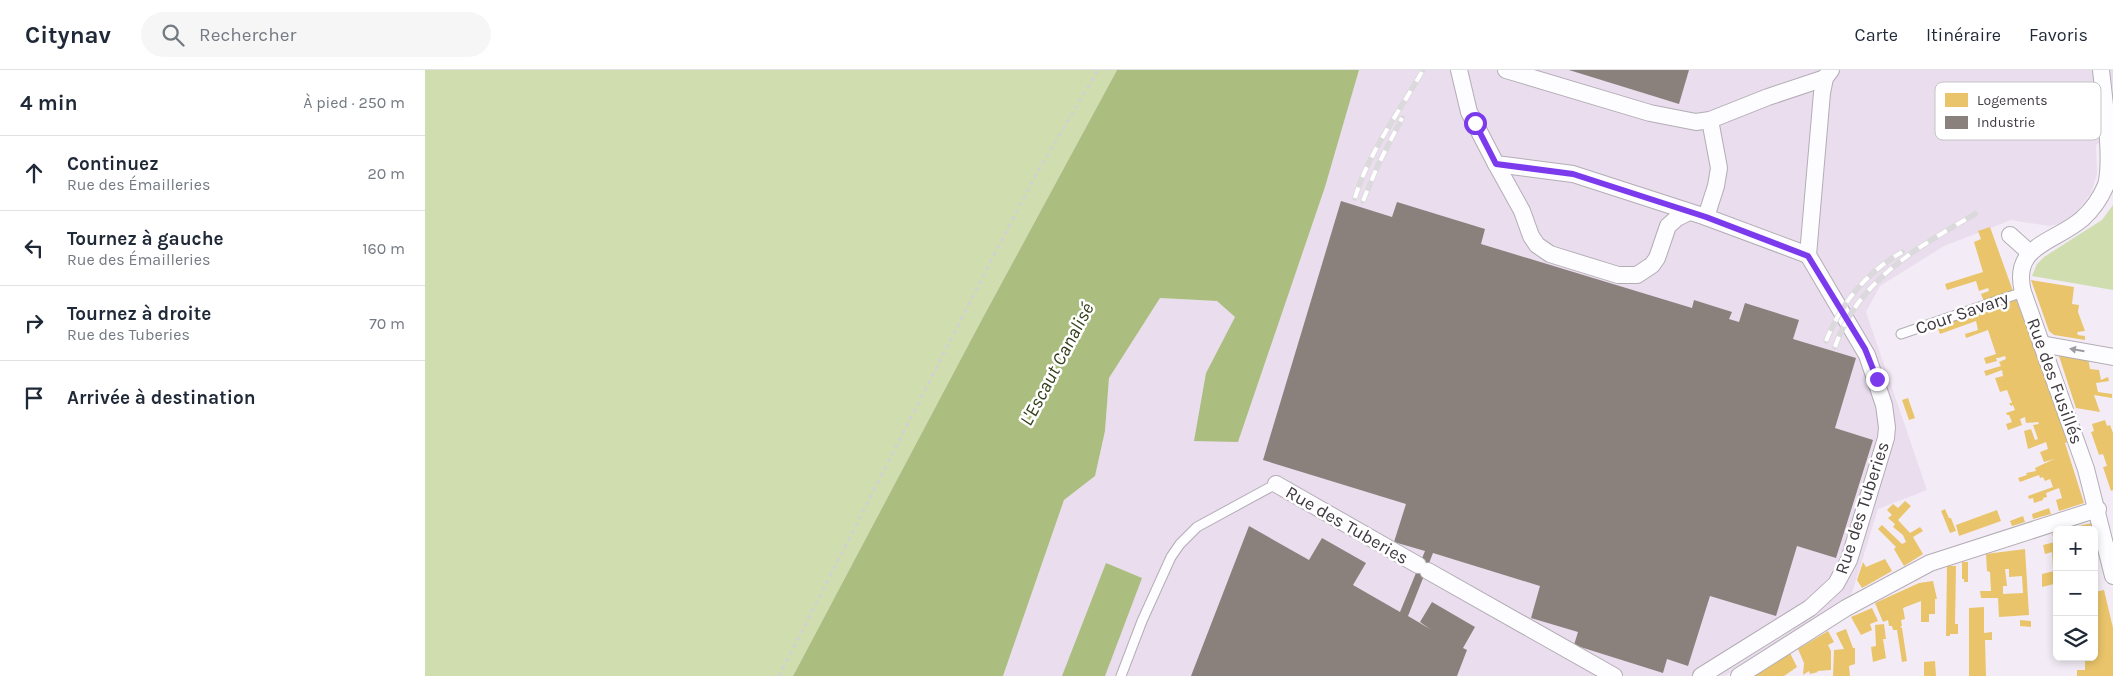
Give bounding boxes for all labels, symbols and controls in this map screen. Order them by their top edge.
search box [141,12,491,57]
text: Citynav [25,21,111,49]
icon: search [159,21,187,49]
text: Rechercher [199,24,296,46]
text: Carte [1855,24,1898,46]
text: Itinéraire [1926,24,2001,46]
text: Favoris [2029,24,2088,46]
legend [1935,82,2101,140]
text: 4 min [20,91,78,115]
text: Logements [1977,92,2048,109]
text: À pied · 250 m [303,93,405,112]
route start [1464,112,1487,135]
text: Industrie [1977,114,2035,131]
text: Continuez [67,153,159,175]
icon: ahead [20,159,48,187]
text: 20 m [367,164,405,183]
text: Rue des Émailleries [67,175,210,194]
text: Tournez à gauche [67,228,224,250]
icon: left [20,234,48,262]
text: 160 m [362,239,405,258]
text: Rue des Émailleries [67,250,210,269]
street label: Cour Savary [1912,287,2012,339]
water label: L'Escaut Canalisé [1015,299,1099,430]
text: Tournez à droite [67,303,211,325]
icon: right [20,309,48,337]
text: 70 m [369,314,405,333]
street label: Rue des Fusillés [2022,315,2088,447]
text: Rue des Tuberies [67,325,190,344]
one-way arrow [2069,346,2085,354]
route end [1866,368,1889,391]
icon: arrive [20,384,48,412]
text: Arrivée à destination [67,387,256,409]
street label: Rue des Tuberies [1830,439,1894,577]
street label: Rue des Tuberies [1282,481,1412,569]
map controls [2053,526,2098,661]
button: + [2053,526,2098,571]
button: − [2053,571,2098,616]
button: layers [2053,616,2098,661]

